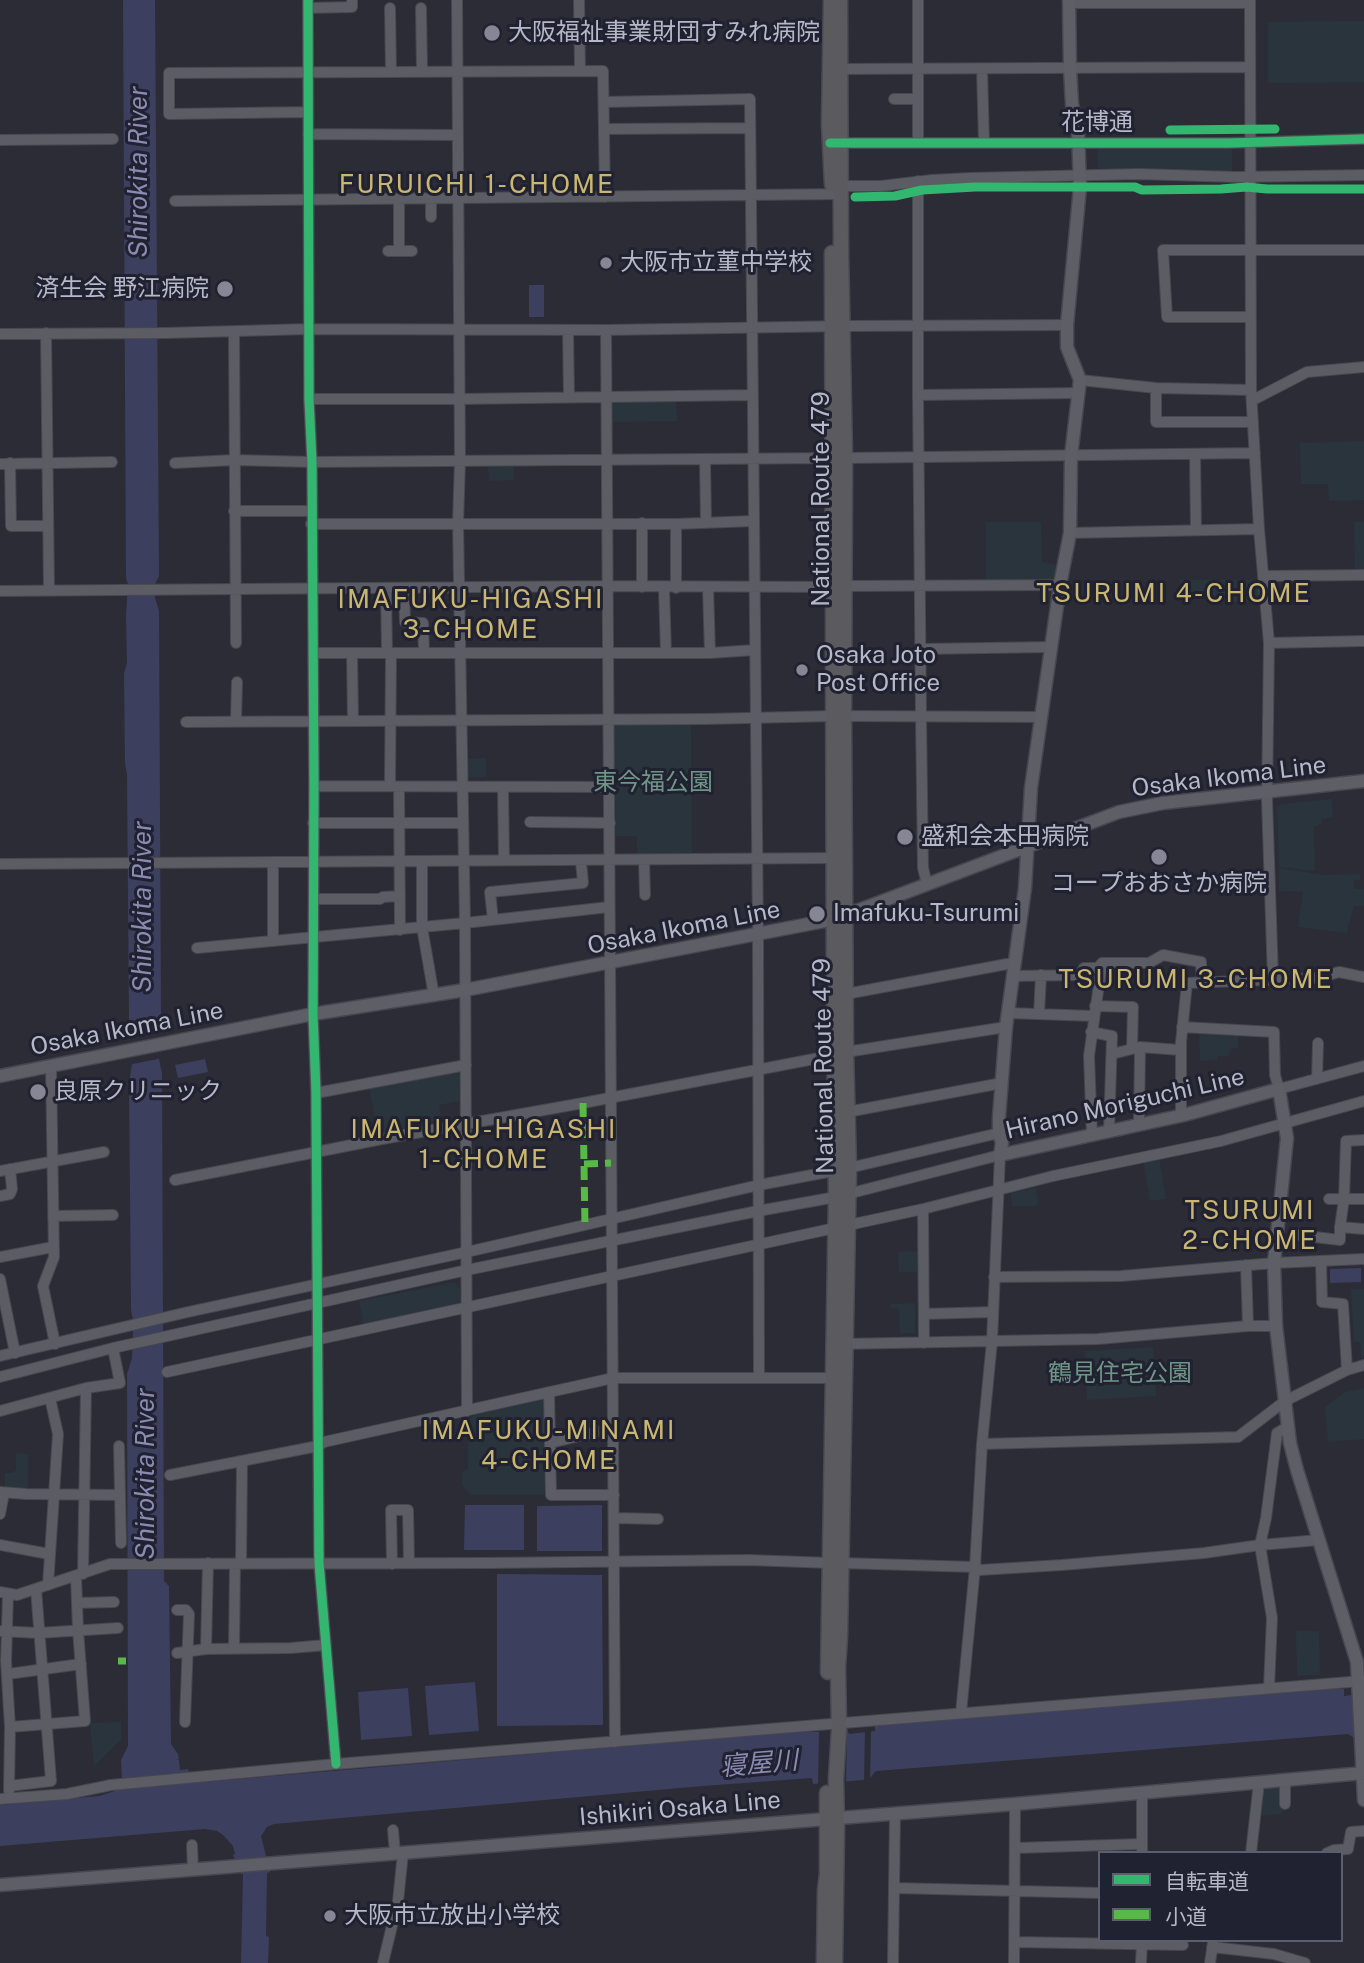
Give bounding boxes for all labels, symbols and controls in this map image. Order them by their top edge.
place label: 大阪福祉事業財団すみれ病院 [508,19,820,47]
marker: 大阪福祉事業財団すみれ病院 [482,23,502,43]
water label: Shirokita River [123,86,155,258]
street label: 花博通 [1061,109,1133,137]
district label: FURUICHI 1-CHOME [341,169,613,201]
place label: 大阪市立菫中学校 [620,249,812,277]
marker: 大阪市立菫中学校 [598,255,614,271]
place label: 済生会 野江病院 [35,275,209,303]
marker: 済生会 野江病院 [215,279,235,299]
street label: National Route 479 [808,391,836,607]
district label: TSURUMI 4-CHOME [1038,578,1310,610]
district label: IMAFUKU-HIGASHI 3-CHOME [339,584,603,646]
place label: Osaka Joto Post Office [816,642,940,698]
marker: Osaka Joto Post Office [794,662,810,678]
street label: Osaka Ikoma Line [1130,751,1328,803]
park label: 東今福公園 [593,769,713,797]
water label: Shirokita River [127,821,159,993]
place label: 盛和会本田病院 [921,823,1089,851]
marker: 盛和会本田病院 [895,827,915,847]
marker: コープおおさか病院 [1149,847,1169,867]
place label: コープおおさか病院 [1051,870,1267,898]
street label: Osaka Ikoma Line [585,895,783,961]
place label: Imafuku-Tsurumi [833,900,1019,928]
marker: Imafuku-Tsurumi [807,904,827,924]
street label: National Route 479 [808,958,840,1174]
district label: TSURUMI 3-CHOME [1060,964,1332,996]
street label: Osaka Ikoma Line [28,996,226,1062]
street label: Hirano Moriguchi Line [1003,1062,1247,1146]
place label: 良原クリニック [54,1078,222,1106]
marker: 良原クリニック [28,1082,48,1102]
district label: IMAFUKU-HIGASHI 1-CHOME [352,1114,616,1176]
district label: TSURUMI 2-CHOME [1183,1195,1317,1256]
park label: 鶴見住宅公園 [1048,1360,1192,1388]
water label: Shirokita River [130,1388,162,1560]
district label: IMAFUKU-MINAMI 4-CHOME [423,1415,675,1476]
water label: 寝屋川 [719,1745,799,1783]
street label: Ishikiri Osaka Line [578,1786,782,1832]
legend [1098,1851,1343,1942]
text: 自転車道 [1165,1869,1249,1894]
place label: 大阪市立放出小学校 [344,1902,560,1930]
text: 小道 [1165,1904,1207,1929]
marker: 大阪市立放出小学校 [322,1908,338,1924]

